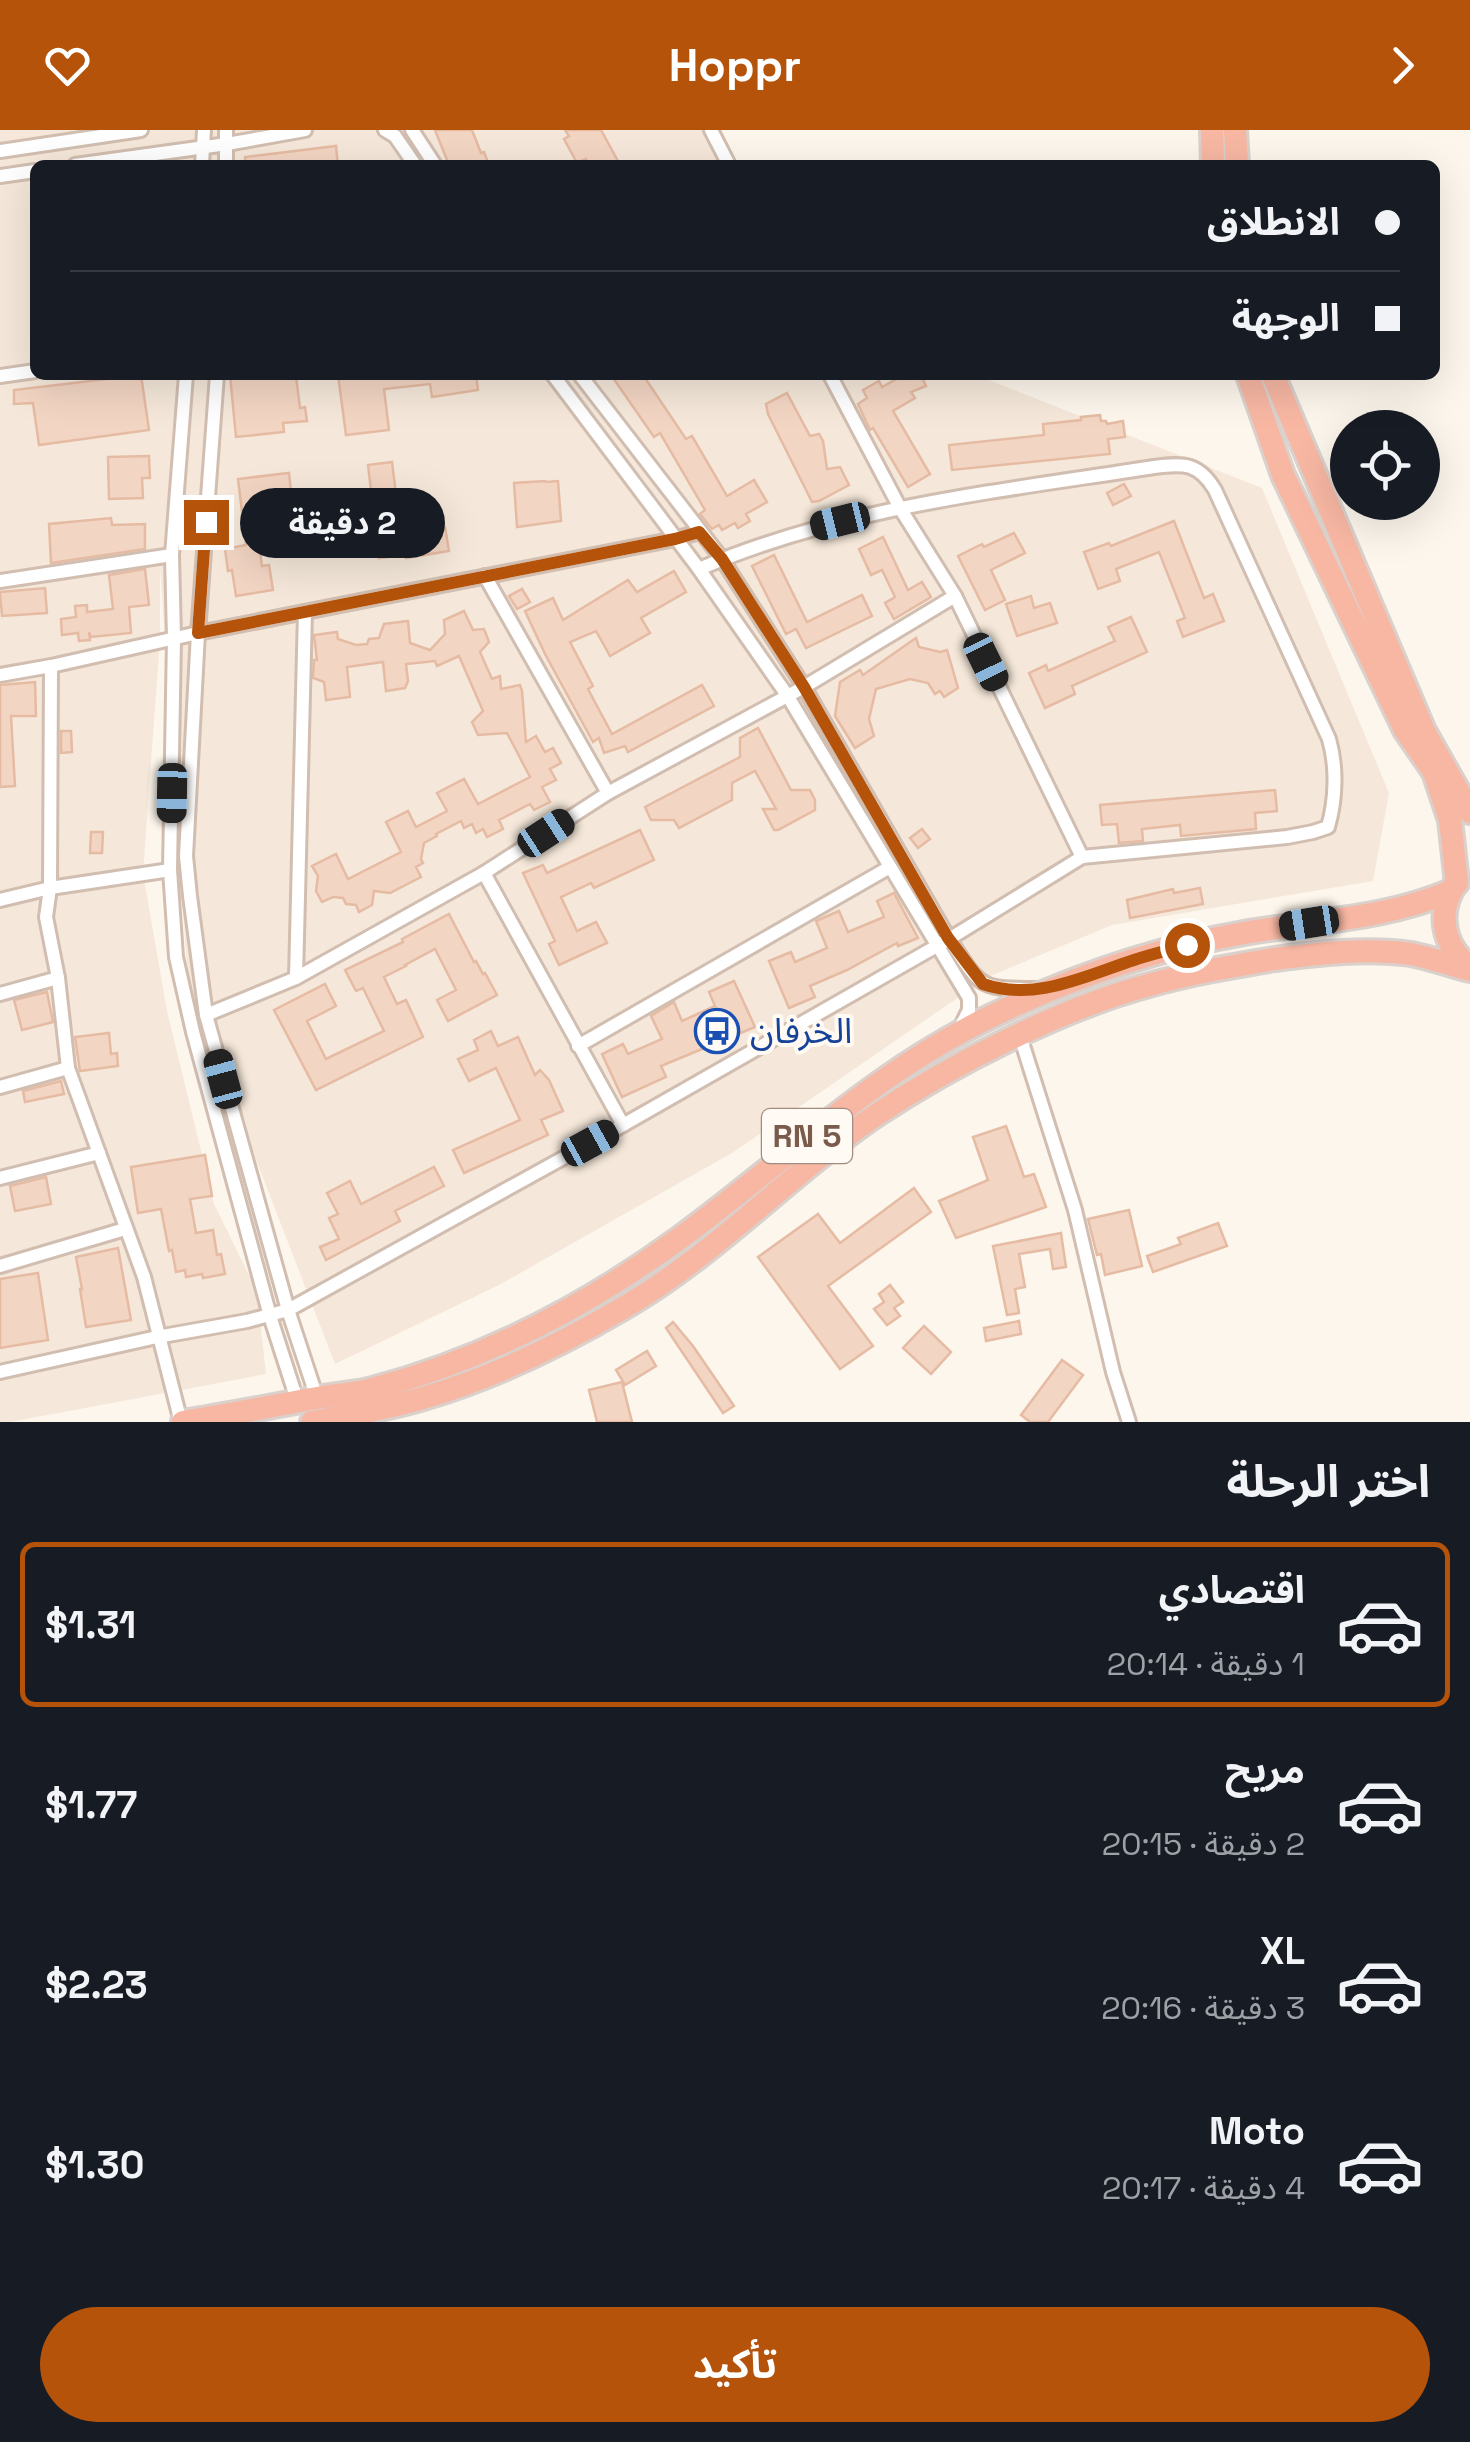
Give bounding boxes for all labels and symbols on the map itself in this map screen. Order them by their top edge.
callout: 2 دقيقة [241,487,446,557]
car [807,499,873,543]
route end [184,500,229,545]
car [959,628,1013,696]
car [156,763,188,823]
car [513,804,579,862]
car [1277,903,1341,943]
route start [1165,923,1210,968]
bus stop icon: الخرفان [694,1008,740,1054]
place label: الخرفان [750,1009,852,1053]
car [201,1046,245,1112]
road number: RN 5 [762,1109,852,1163]
car [556,1115,624,1171]

